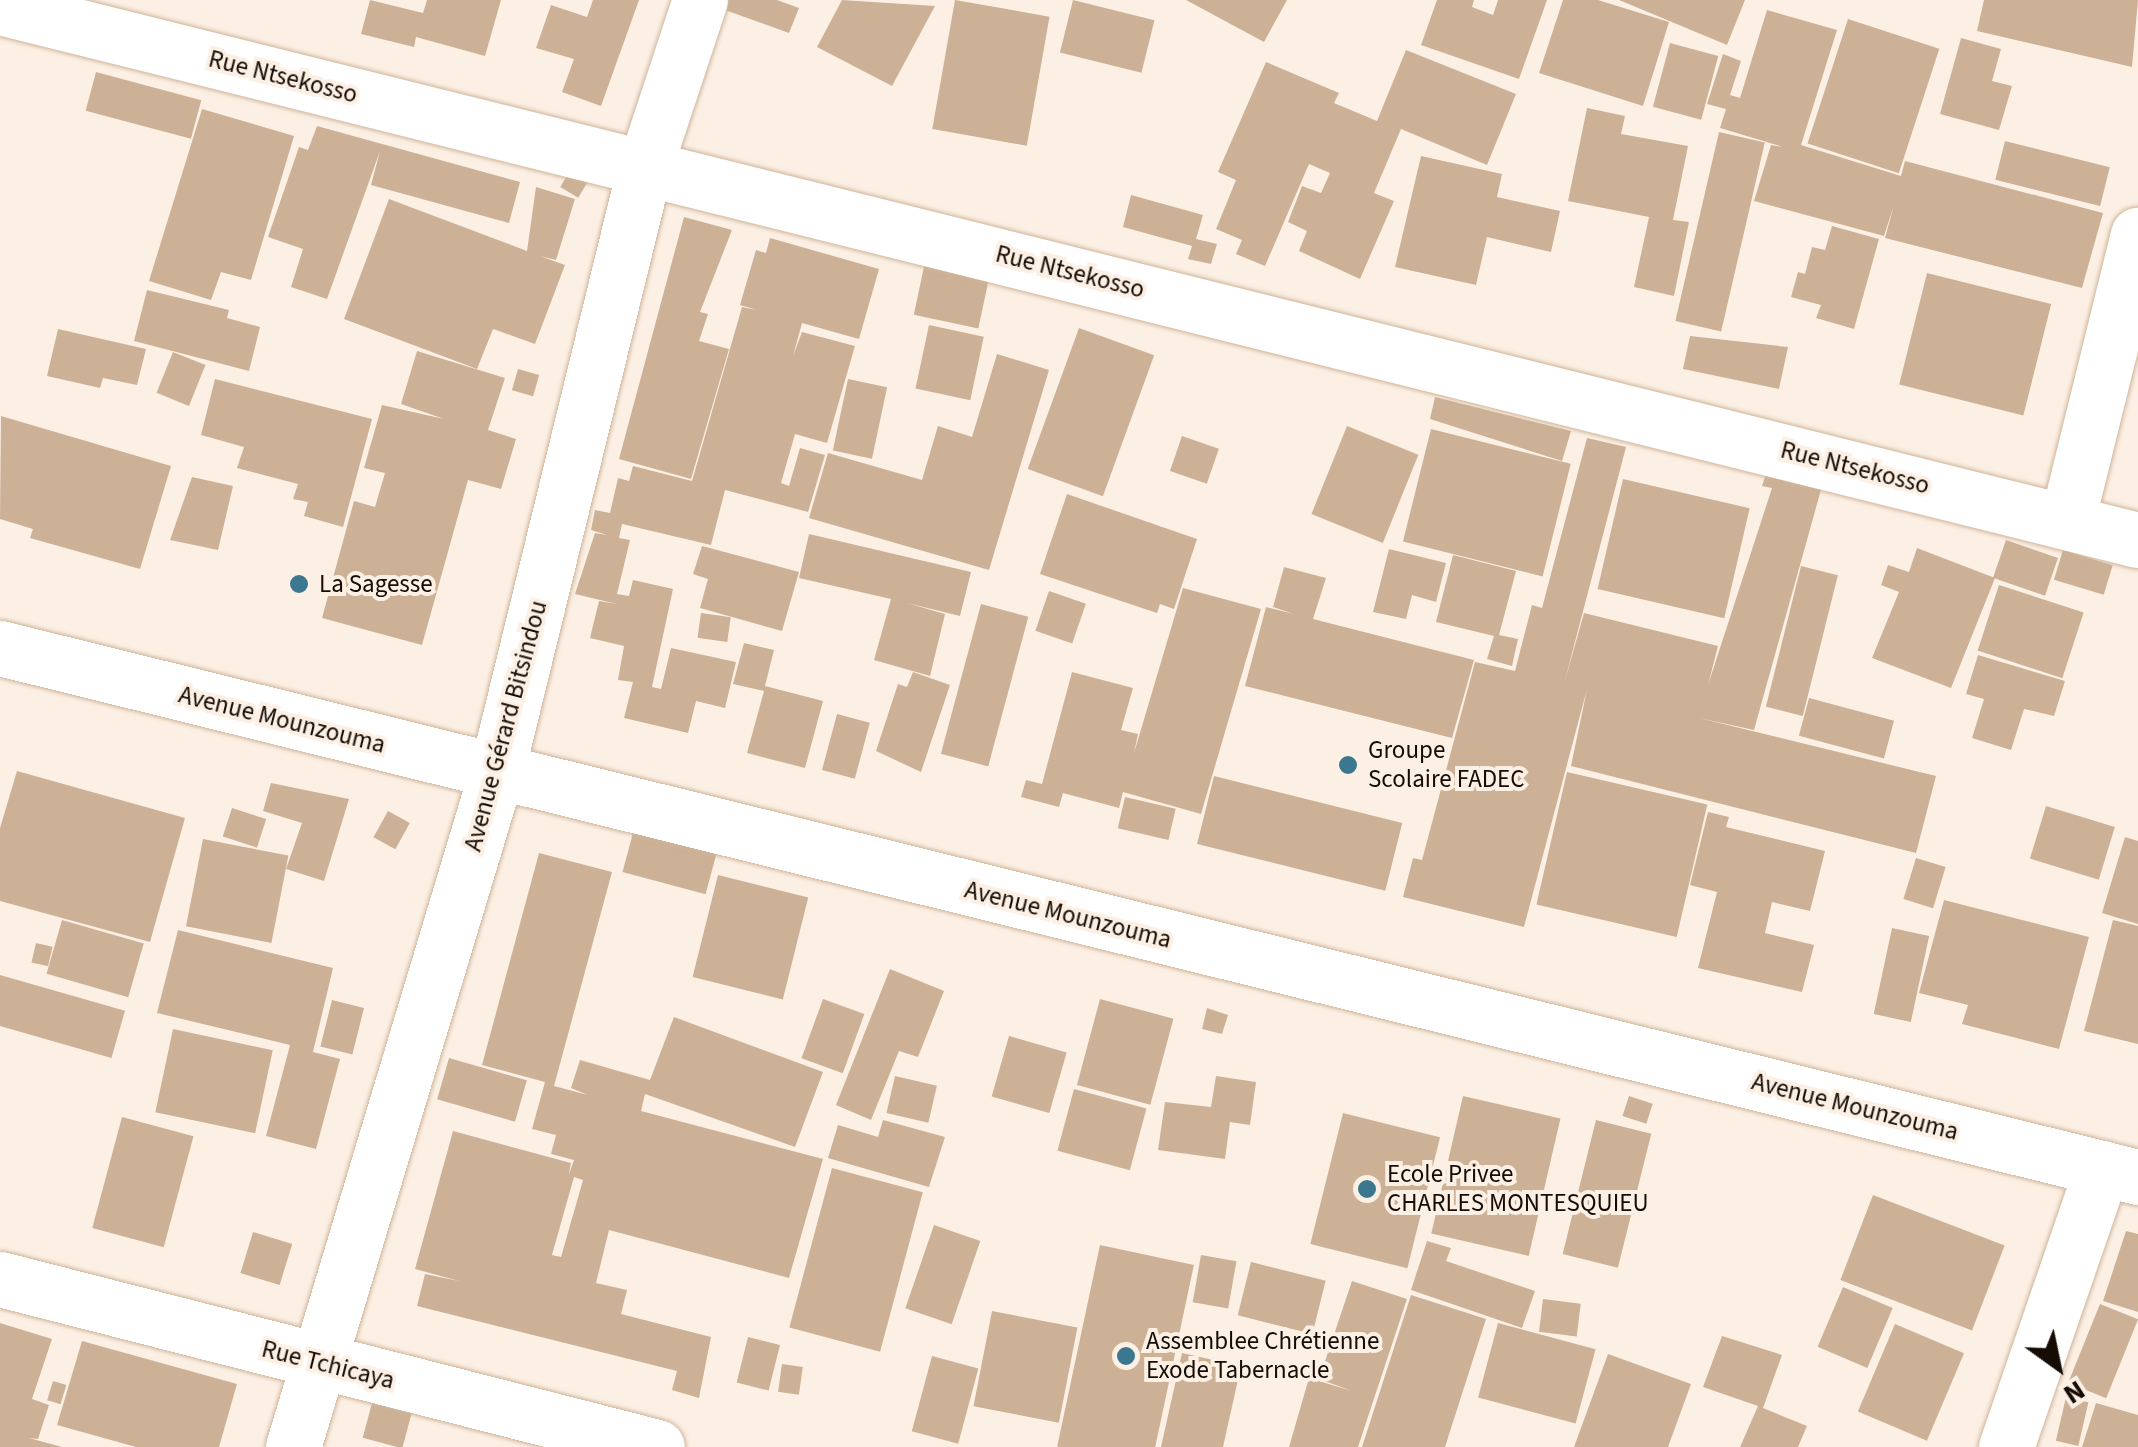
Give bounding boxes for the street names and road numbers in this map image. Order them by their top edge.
street label: Rue Ntsekosso [205,44,361,110]
street label: Rue Ntsekosso [992,239,1148,305]
street label: Rue Ntsekosso [1777,435,1933,501]
street label: Avenue Gérard Bitsindou [458,597,554,855]
street label: Avenue Mounzouma [176,680,388,760]
street label: Avenue Mounzouma [962,875,1174,955]
street label: Avenue Mounzouma [1749,1067,1961,1147]
street label: Rue Tchicaya [259,1334,397,1396]

